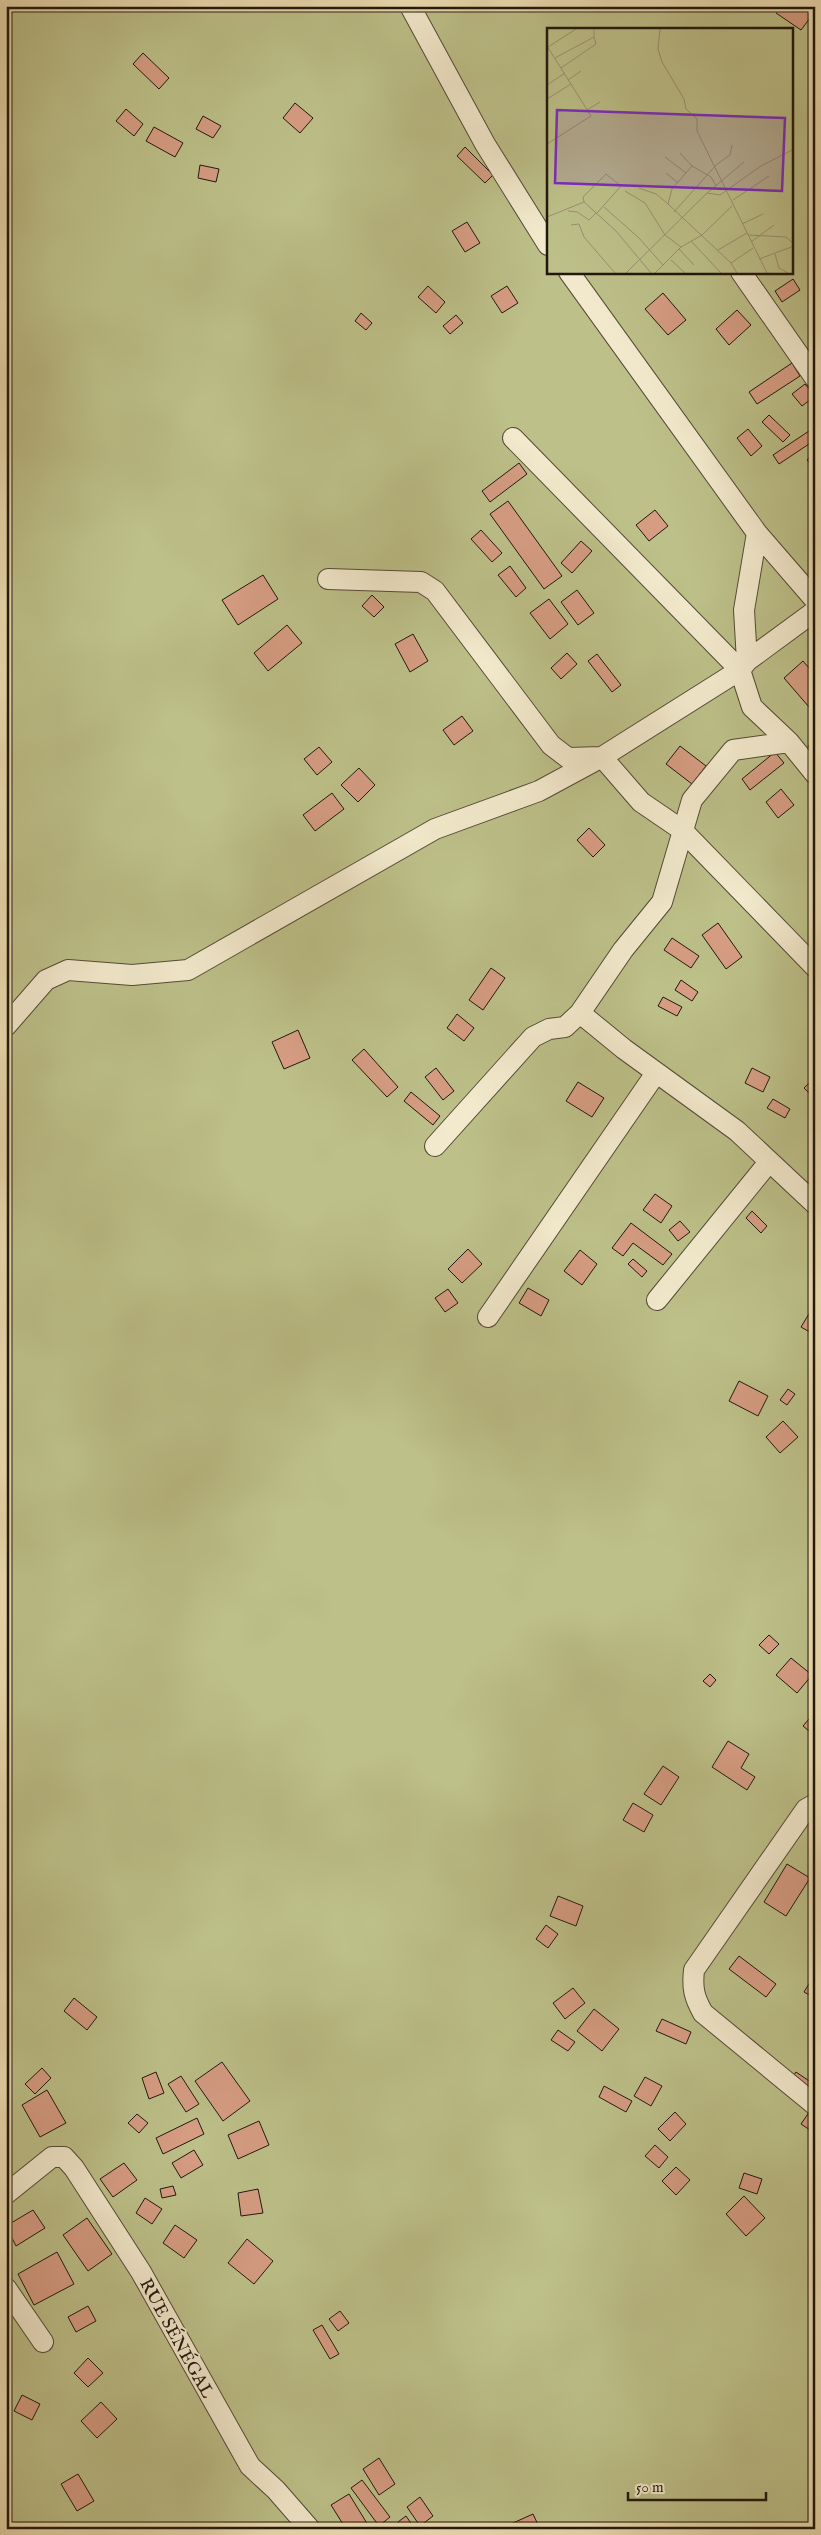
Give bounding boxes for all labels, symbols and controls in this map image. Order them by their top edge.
inset map [547,28,794,274]
street label: RUE SÉNÉGAL [133,2274,220,2403]
scale bar [628,2470,766,2502]
text: 50 m [636,2478,664,2497]

